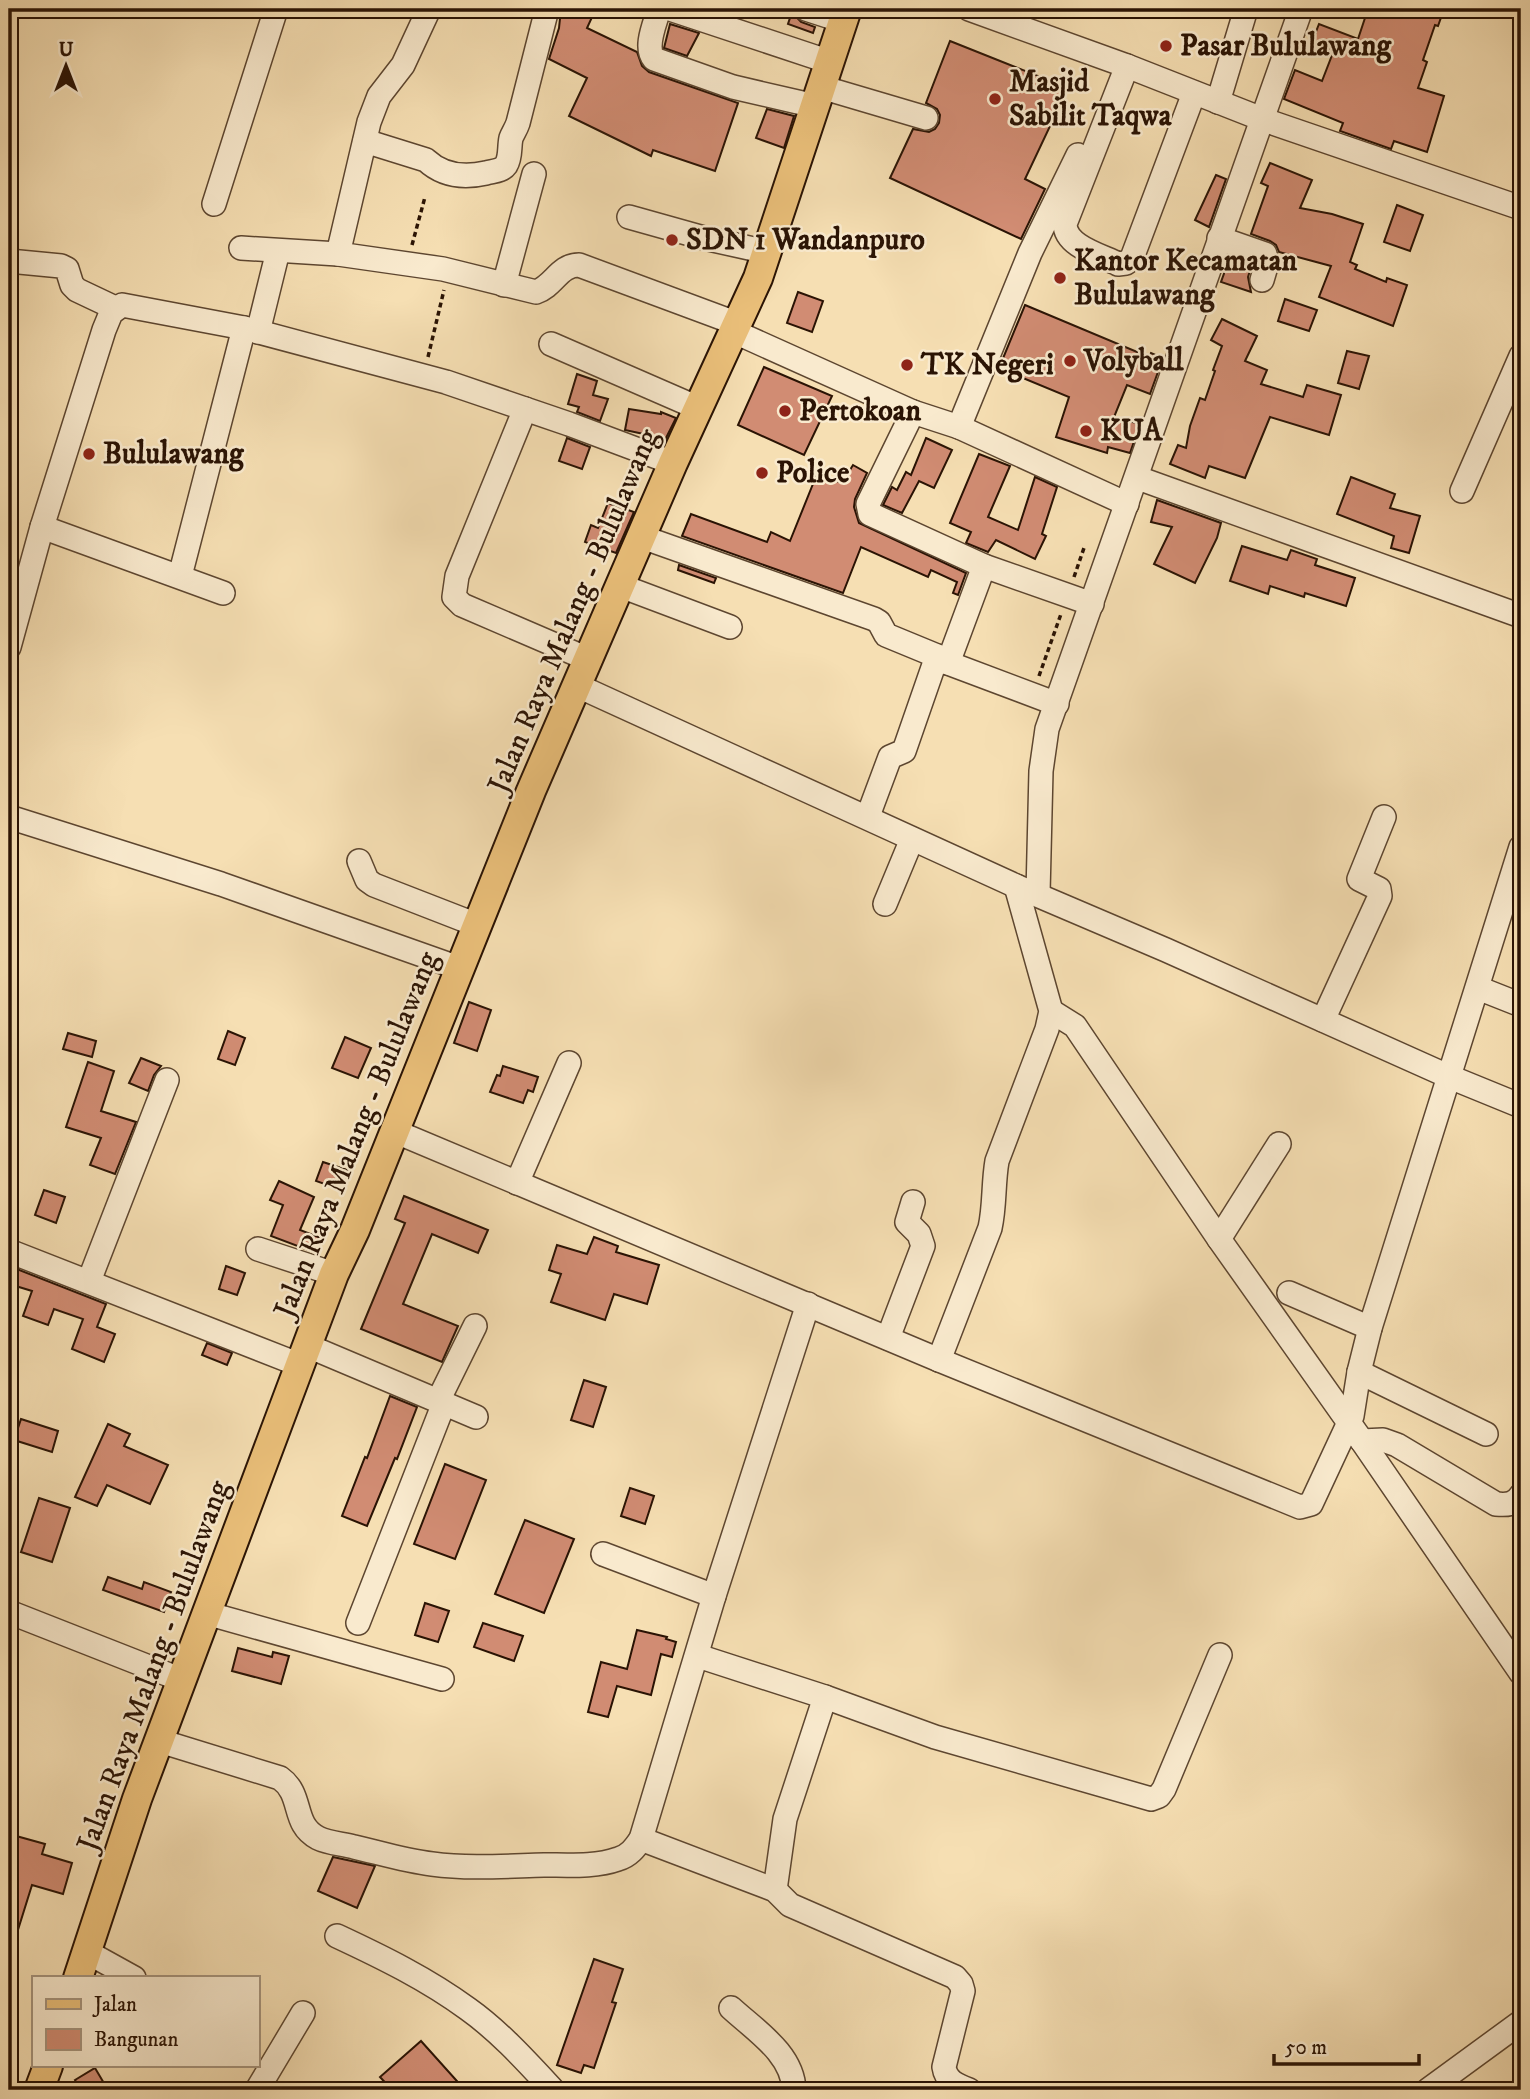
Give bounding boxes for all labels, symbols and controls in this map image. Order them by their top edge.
place label: Pasar Bululawang [1180,28,1393,65]
north arrow [32,32,102,102]
marker: Pasar Bululawang [1158,38,1174,54]
text: U [59,39,74,62]
place label: Masjid Sabilit Taqwa [1009,64,1173,135]
marker: Masjid Sabilit Taqwa [987,91,1003,107]
place label: SDN 1 Wandanpuro [686,222,925,259]
marker: SDN 1 Wandanpuro [664,232,680,248]
place label: Kantor Kecamatan Bululawang [1074,243,1298,314]
marker: Kantor Kecamatan Bululawang [1052,270,1068,286]
place label: Volyball [1083,343,1185,380]
place label: TK Negeri [920,347,1054,384]
marker: Volyball [1062,353,1078,369]
marker: TK Negeri [899,357,915,373]
place label: Pertokoan [799,393,922,430]
marker: Pertokoan [777,403,793,419]
place label: KUA [1100,413,1163,450]
street label: Jalan Raya Malang - Bululawang [479,423,668,801]
marker: KUA [1078,423,1094,439]
place label: Bululawang [103,436,245,473]
marker: Bululawang [81,446,97,462]
place label: Police [776,455,850,492]
marker: Police [754,465,770,481]
street label: Jalan Raya Malang - Bululawang [265,946,448,1326]
street label: Jalan Raya Malang - Bululawang [69,1475,239,1859]
legend [32,1976,259,2068]
text: Jalan [92,1992,137,2018]
scale bar [1274,2022,1420,2066]
text: Bangunan [94,2027,178,2053]
text: 50 m [1285,2035,1327,2061]

